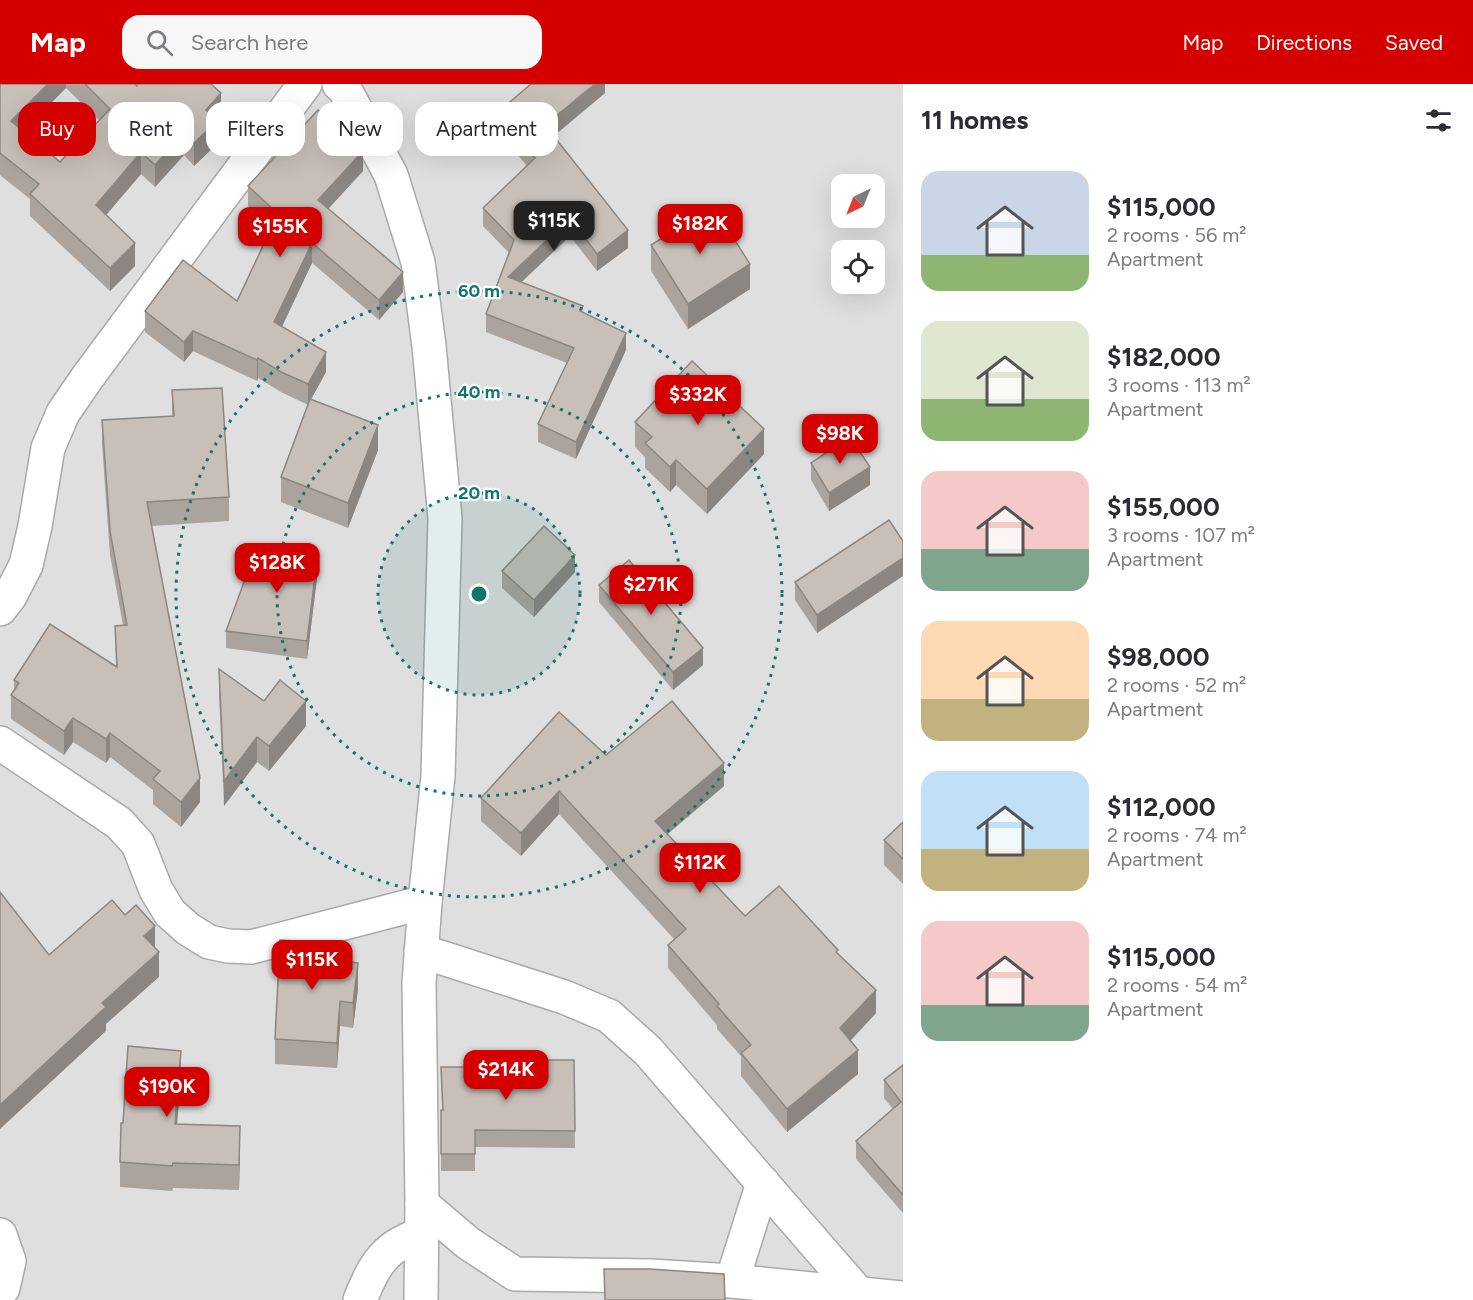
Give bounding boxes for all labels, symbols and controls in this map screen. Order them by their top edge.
search box [122,15,542,69]
text: Map [30,25,86,59]
icon: search [143,26,176,59]
text: Search here [191,29,308,56]
text: Map [1182,30,1223,55]
text: Directions [1256,30,1352,55]
text: Saved [1385,30,1443,55]
chip: Buy [18,102,96,156]
chip: Rent [108,102,194,156]
chip: Filters [206,102,305,156]
chip: New [317,102,403,156]
chip: Apartment [415,102,558,156]
text: 11 homes [921,104,1028,136]
icon: filters [1422,104,1455,137]
north arrow [831,174,885,228]
map controls [831,174,885,294]
text: $115,000 [1107,191,1216,223]
icon: home [969,195,1041,267]
pin: $115K [512,201,596,252]
pin: $182K [658,204,742,255]
pin: $155K [238,207,322,258]
text: $115K [528,208,580,232]
text: $182K [672,211,728,235]
text: $155K [252,214,308,238]
text: 2 rooms · 56 m² [1107,223,1246,247]
button: locate [831,240,885,294]
text: Apartment [1107,247,1204,271]
text: 60 m [458,280,500,302]
text: $182,000 [1107,341,1221,373]
icon: home [969,345,1041,417]
text: 3 rooms · 113 m² [1107,373,1251,397]
pin: $332K [656,375,740,426]
text: 40 m [457,381,501,403]
text: $332K [669,382,727,406]
text: Apartment [1107,397,1204,421]
pin: $98K [804,414,876,465]
text: $98K [816,421,864,445]
text: 20 m [458,482,500,504]
text: $155,000 [1107,491,1220,523]
icon: home [969,495,1041,567]
text: 3 rooms · 107 m² [1107,523,1255,547]
pin: $128K [235,543,319,594]
text: Apartment [1107,547,1204,571]
text: $128K [249,550,305,574]
pin: $271K [609,565,693,616]
text: $271K [623,572,679,596]
centre of rings [469,584,489,604]
text: $98,000 [1107,641,1210,673]
icon: home [969,645,1041,717]
text: 2 rooms · 52 m² [1107,673,1246,697]
text: Apartment [1107,697,1204,721]
text: $112,000 [1107,791,1216,823]
icon: home [969,795,1041,867]
text: 2 rooms · 74 m² [1107,823,1247,847]
pin: $112K [658,843,742,894]
text: Apartment [1107,847,1204,871]
text: $112K [674,850,726,874]
pin: $115K [270,940,354,991]
text: $115,000 [1107,941,1216,973]
icon: home [969,945,1041,1017]
text: $115K [286,947,338,971]
text: 2 rooms · 54 m² [1107,973,1247,997]
text: Apartment [1107,997,1204,1021]
pin: $214K [464,1050,548,1101]
text: $214K [477,1057,535,1081]
pin: $190K [125,1067,209,1118]
text: $190K [138,1074,196,1098]

